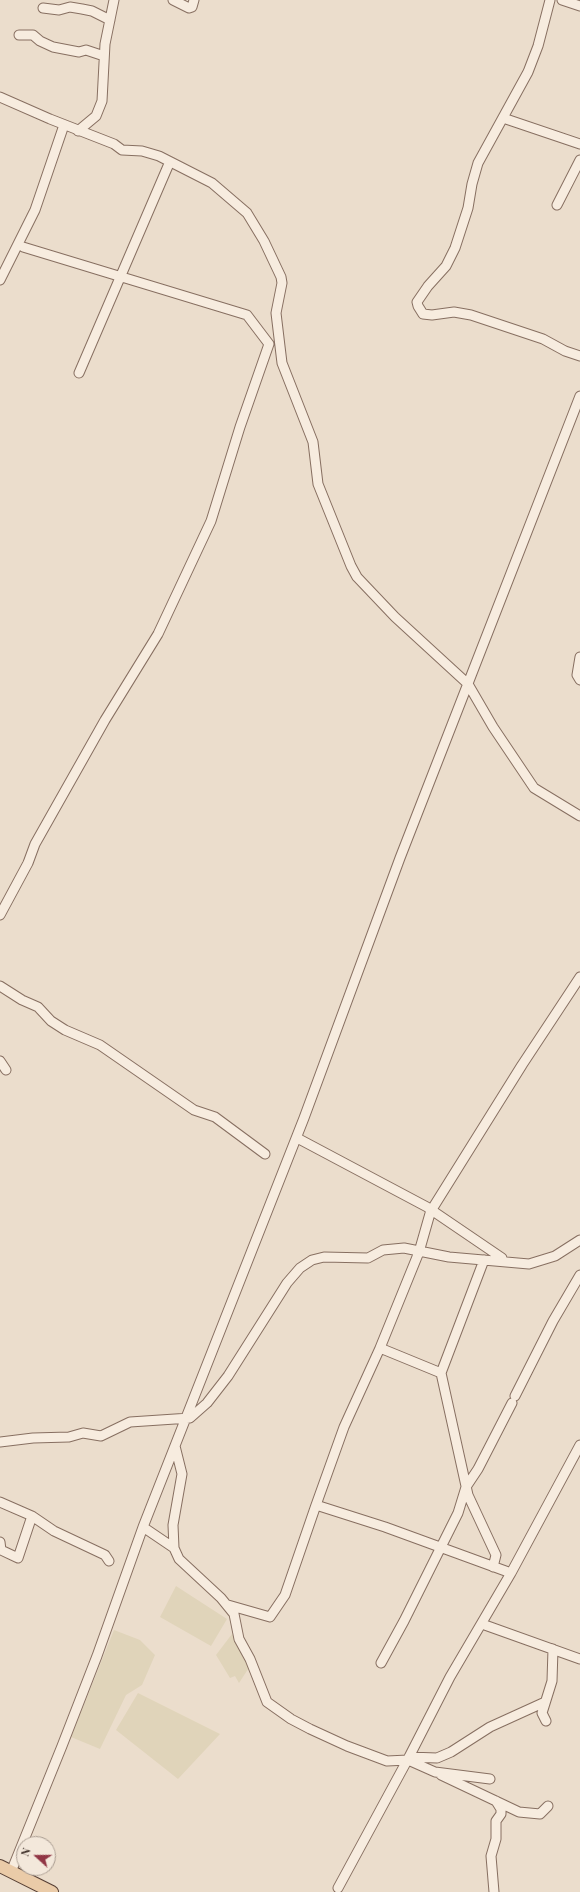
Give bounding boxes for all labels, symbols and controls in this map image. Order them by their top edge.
north arrow [16,1836,56,1876]
text: N [17,1845,34,1858]

